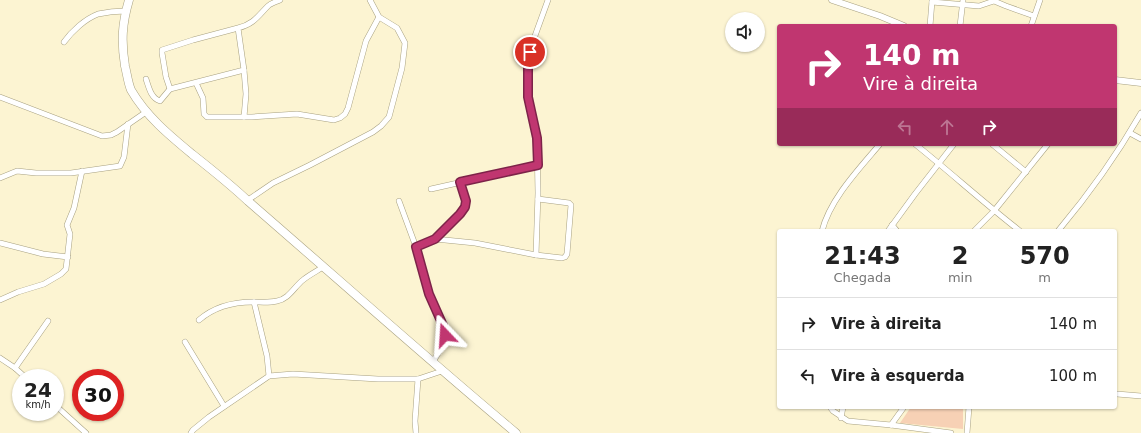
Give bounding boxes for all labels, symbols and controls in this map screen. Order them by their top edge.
map controls [725,12,765,52]
button: sound [725,12,765,52]
pin [513,35,547,69]
text: 140 m [863,39,960,72]
icon: right [797,40,849,92]
icon: arrive [519,41,541,63]
text: Vire à direita [863,73,978,94]
icon: left [894,116,916,138]
icon: ahead [936,116,958,138]
icon: right [978,116,1000,138]
text: 21:43 [824,242,901,270]
text: 2 [952,242,968,270]
text: 570 [1020,242,1070,270]
text: Chegada [834,270,891,285]
text: min [948,270,972,285]
text: m [1038,270,1051,285]
icon: right [797,313,819,335]
position arrow [424,314,466,356]
text: Vire à direita [831,315,942,333]
text: 140 m [1049,315,1097,333]
icon: left [797,365,819,387]
text: Vire à esquerda [831,367,965,385]
text: 100 m [1049,367,1097,385]
speed limit sign: 30 [72,369,124,421]
text: 24 [24,378,52,402]
text: km/h [25,399,51,410]

